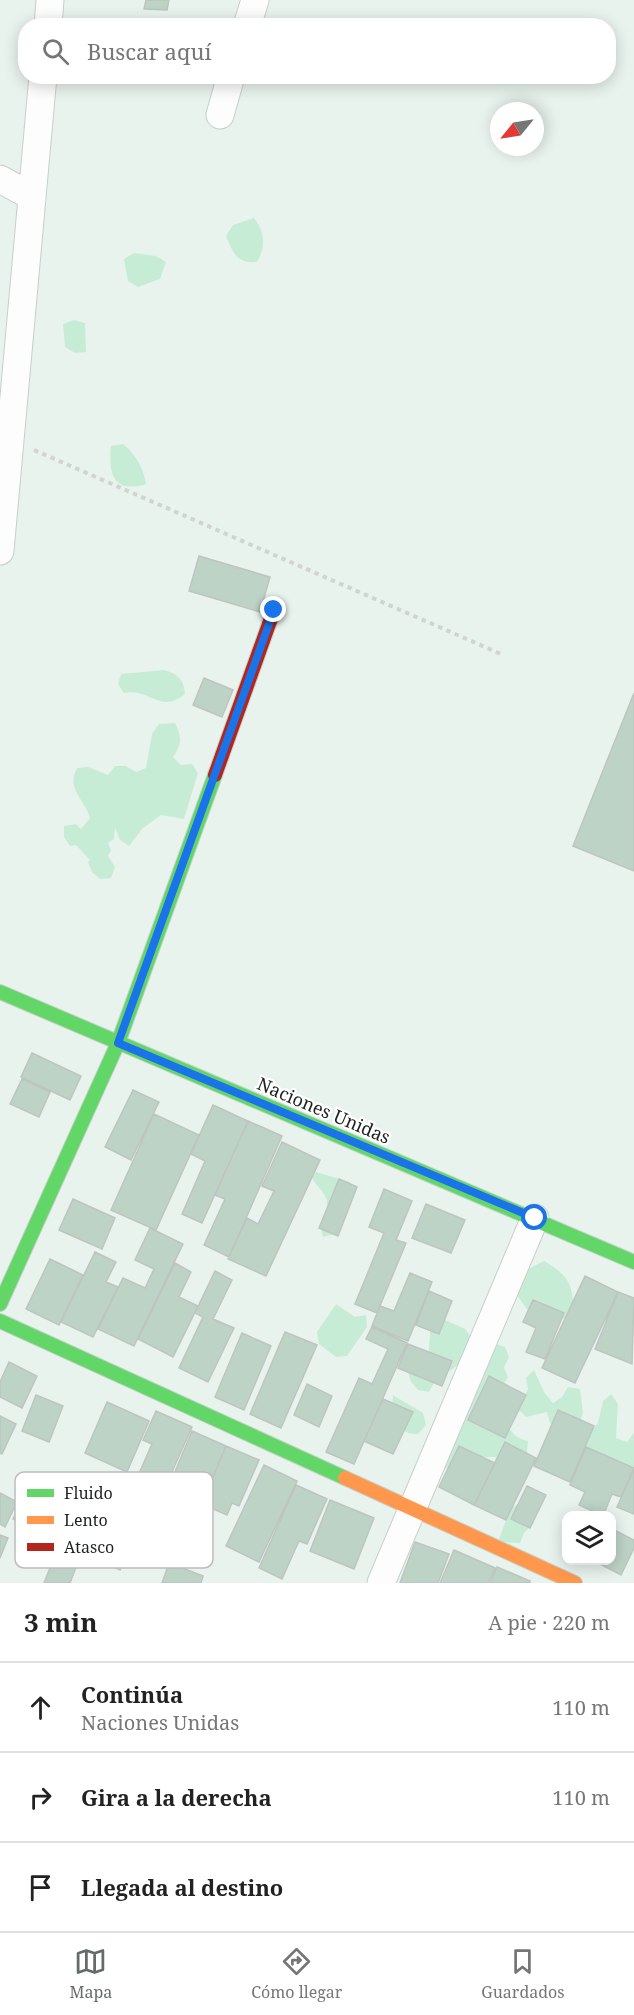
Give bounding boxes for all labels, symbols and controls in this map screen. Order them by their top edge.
search box [18,18,616,84]
icon: search [39,35,72,68]
text: Buscar aquí [87,36,211,66]
north arrow [490,102,544,156]
route end [260,596,286,622]
street label: Naciones Unidas [254,1071,394,1149]
route start [521,1204,547,1230]
legend [15,1472,213,1568]
text: Fluido [64,1482,113,1504]
text: Lento [64,1509,108,1531]
map controls [562,1511,616,1565]
button: layers [562,1511,616,1565]
text: Atasco [64,1536,114,1558]
text: 3 min [24,1604,98,1640]
text: A pie · 220 m [488,1609,610,1636]
text: Continúa [81,1679,183,1709]
icon: ahead [24,1691,57,1724]
text: 110 m [552,1694,610,1721]
text: Naciones Unidas [81,1709,239,1736]
icon: right [24,1781,57,1814]
text: Gira a la derecha [81,1782,272,1812]
text: 110 m [552,1784,610,1811]
icon: arrive [24,1871,57,1904]
text: Llegada al destino [81,1872,283,1902]
tab: Mapa [69,1945,112,2003]
tab: Cómo llegar [251,1945,342,2003]
tab: Guardados [481,1945,565,2003]

